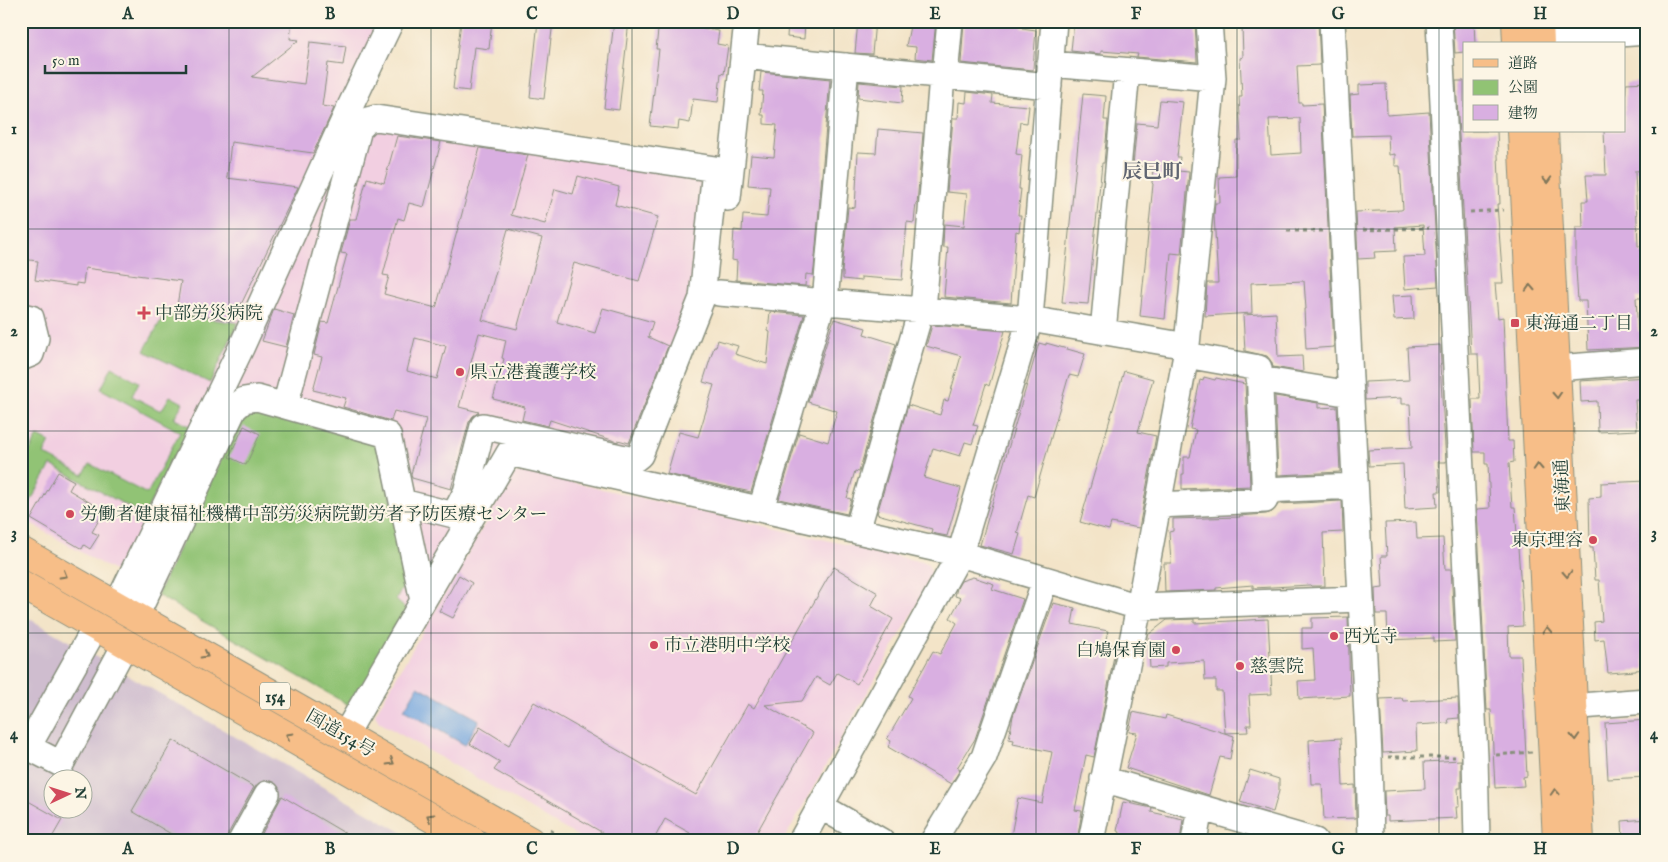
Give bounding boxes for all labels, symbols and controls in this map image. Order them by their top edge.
text: A [122,5,135,25]
text: B [325,5,336,25]
text: C [526,5,538,25]
text: D [727,5,740,25]
text: E [929,5,941,25]
text: F [1131,5,1142,25]
text: G [1332,5,1345,25]
text: H [1533,5,1547,25]
scale bar [45,42,186,74]
legend [1463,42,1626,132]
text: 50 m [52,51,80,70]
text: 道路 [1508,54,1538,73]
text: 公園 [1508,78,1538,97]
text: 建物 [1508,104,1538,123]
text: 1 [11,120,17,140]
text: 1 [1651,120,1657,140]
district label: 辰巳町 [1122,160,1183,185]
one-way arrow [1541,176,1552,184]
one-way arrow [1524,283,1535,291]
place label: 中部労災病院 [155,303,263,326]
marker: 中部労災病院 [137,306,151,320]
place label: 東海通二丁目 [1525,313,1633,336]
marker: 東海通二丁目 [1509,317,1521,329]
text: 2 [10,322,18,342]
text: 2 [1650,322,1658,342]
place label: 県立港養護学校 [470,362,596,385]
marker: 県立港養護学校 [454,366,466,378]
one-way arrow [1552,391,1563,399]
street label: 東海通 [1551,458,1576,513]
one-way arrow [1533,463,1544,471]
place label: 労働者健康福祉機構中部労災病院勤労者予防医療センター [80,504,547,527]
marker: 労働者健康福祉機構中部労災病院勤労者予防医療センター [64,508,76,520]
text: 3 [11,524,17,544]
text: 3 [1651,524,1657,544]
place label: 東京理容 [1511,530,1583,553]
marker: 東京理容 [1587,534,1599,546]
one-way arrow [58,568,67,578]
one-way arrow [1561,571,1572,579]
place label: 西光寺 [1344,626,1398,649]
one-way arrow [1541,626,1552,634]
marker: 西光寺 [1328,630,1340,642]
place label: 市立港明中学校 [664,635,790,658]
marker: 市立港明中学校 [648,639,660,651]
place label: 白鳩保育園 [1076,640,1166,663]
marker: 白鳩保育園 [1170,644,1182,656]
one-way arrow [199,649,208,659]
place label: 慈雲院 [1250,656,1304,679]
marker: 慈雲院 [1234,660,1246,672]
road number: 154 [260,682,290,709]
street label: 国道154号 [302,705,379,763]
text: 4 [10,725,19,745]
text: 4 [1650,725,1659,745]
one-way arrow [285,732,294,742]
one-way arrow [1570,733,1580,741]
one-way arrow [386,756,395,766]
north arrow [42,770,92,820]
text: N [71,785,89,800]
one-way arrow [1549,788,1560,796]
one-way arrow [426,813,435,823]
text: A [122,840,135,860]
text: B [325,840,336,860]
text: C [526,840,538,860]
text: D [727,840,740,860]
text: E [929,840,941,860]
text: F [1131,840,1142,860]
text: G [1332,840,1345,860]
text: H [1533,840,1547,860]

